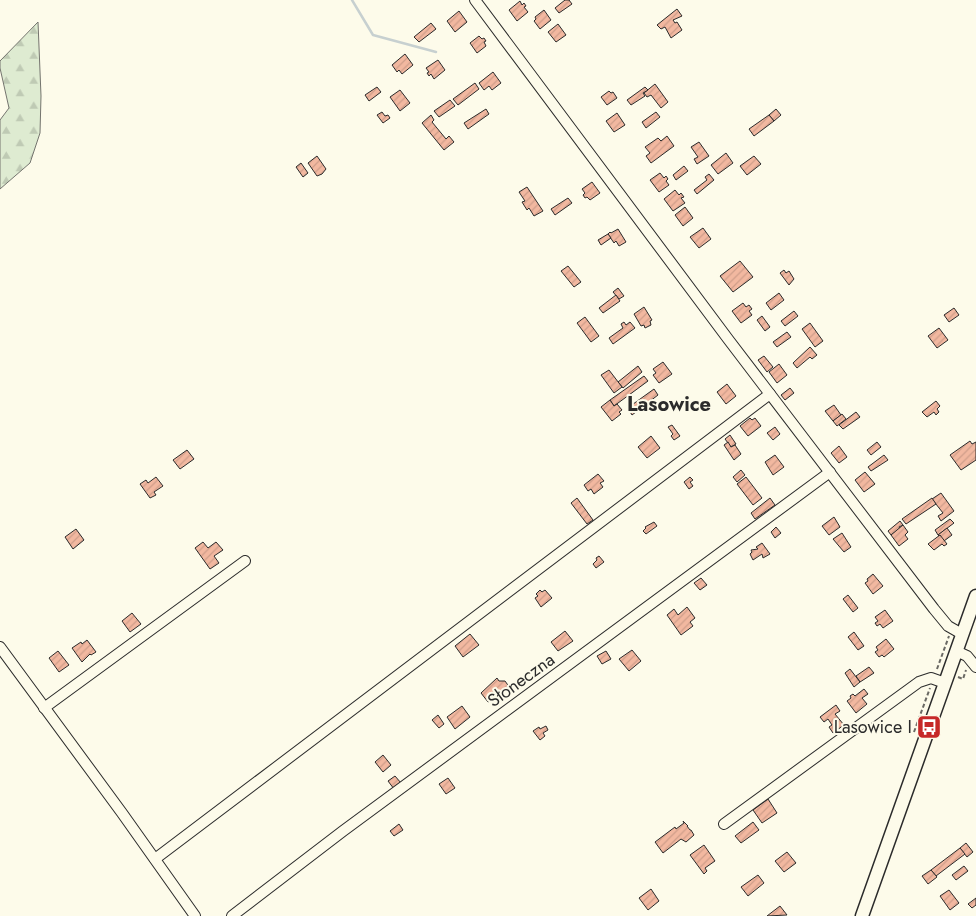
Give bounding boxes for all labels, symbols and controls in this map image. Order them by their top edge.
district label: Lasowice [627,390,711,419]
street label: Słoneczna [482,647,560,713]
place label: Lasowice I [834,714,912,740]
bus stop icon: Lasowice I [916,714,942,740]

